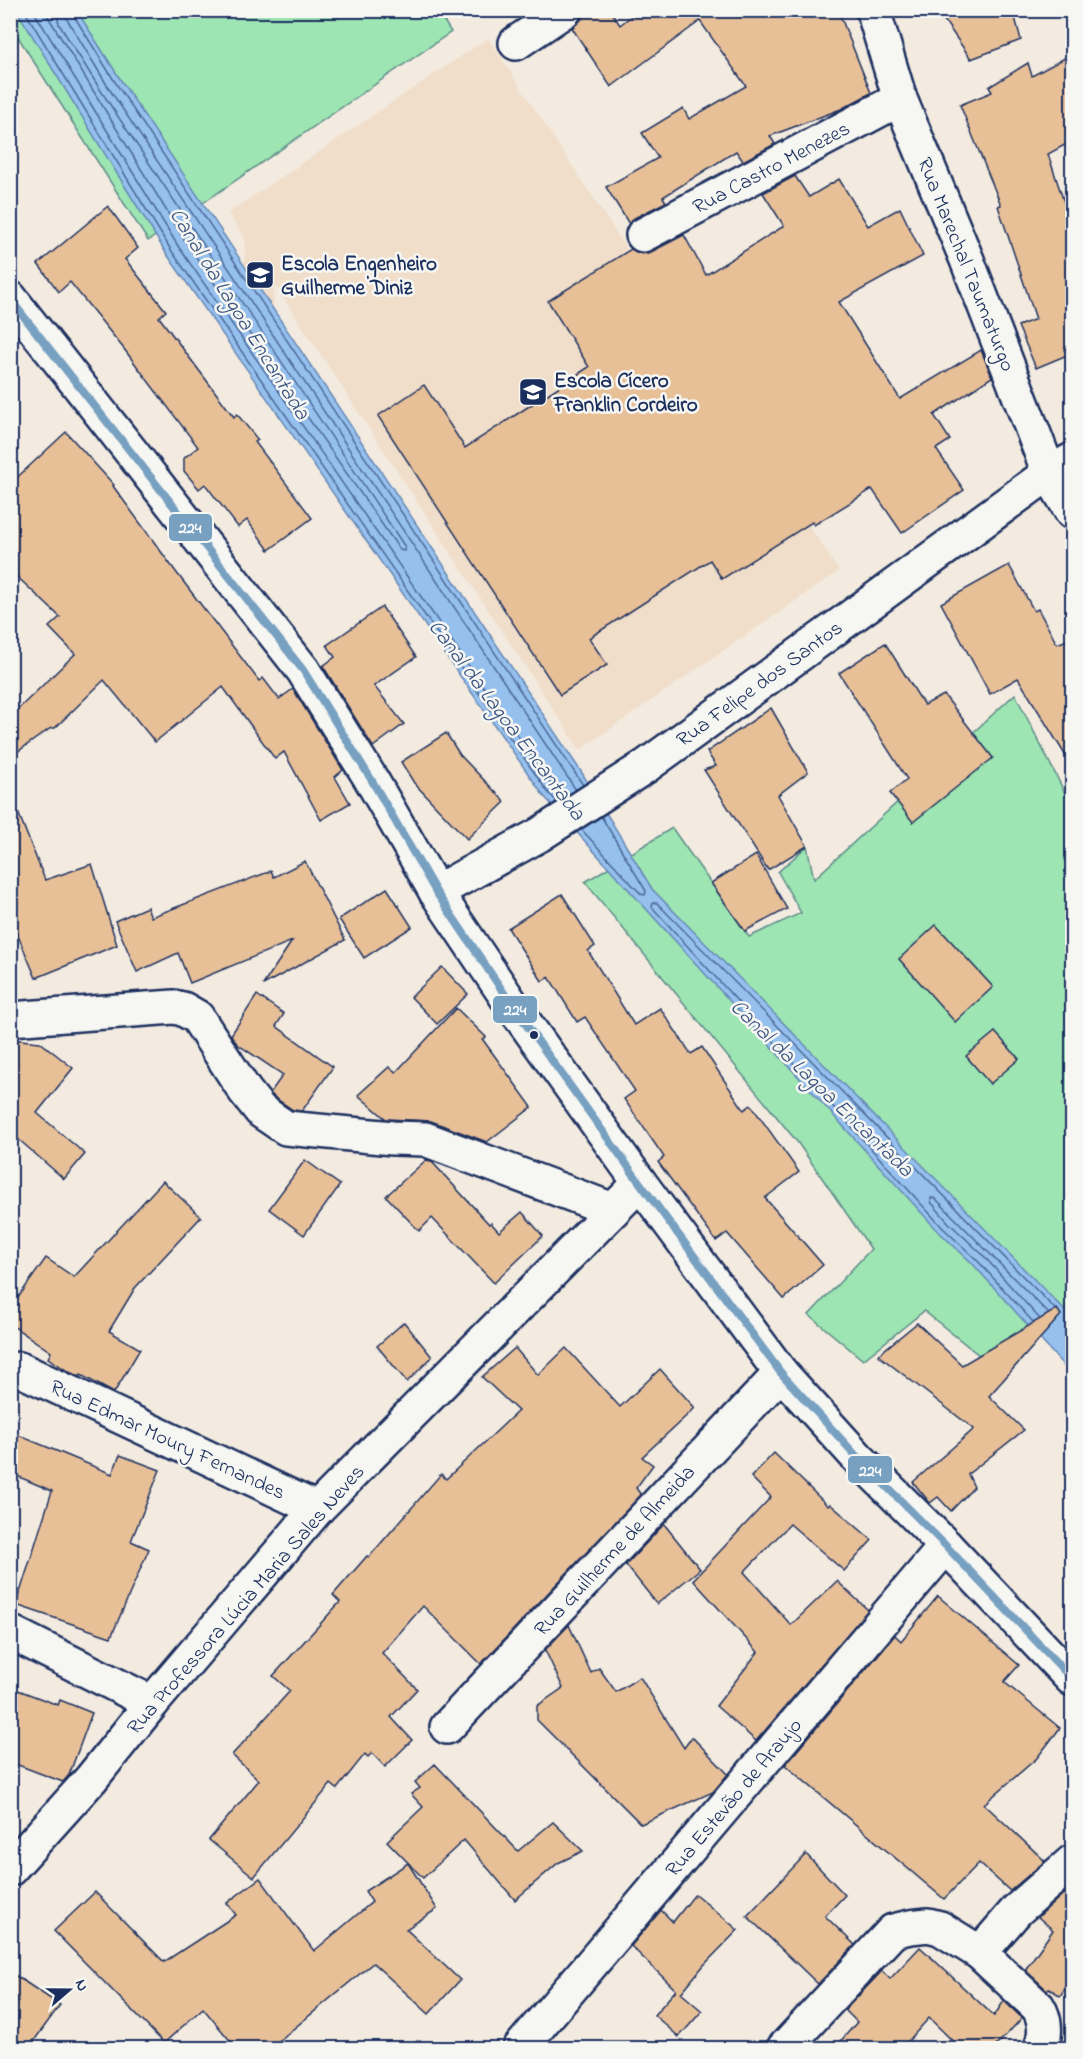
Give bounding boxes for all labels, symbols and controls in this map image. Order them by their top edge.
street label: Rua Castro Menezes [688,115,856,223]
street label: Rua Marechal Taumaturgo [907,153,1022,377]
water label: Canal da Lagoa Encantada [160,202,317,428]
place label: Escola Engenheiro Guilherme Diniz [281,250,437,304]
school or university icon: Escola Engenheiro Guilherme Diniz [244,259,276,291]
place label: Escola Cícero Franklin Cordeiro [553,367,698,421]
school or university icon: Escola Cícero Franklin Cordeiro [517,376,549,408]
line badge: 224 [168,513,213,542]
text: 224 [178,517,202,541]
water label: Canal da Lagoa Encantada [419,614,593,829]
street label: Rua Felipe dos Santos [671,614,850,755]
water label: Canal da Lagoa Encantada [722,993,921,1186]
line badge: 224 [492,995,538,1024]
text: 224 [503,999,527,1023]
unlabelled marker [528,1029,540,1041]
street label: Rua Edmar Moury Fernandes [44,1373,290,1510]
line badge: 224 [847,1455,893,1484]
street label: Rua Professora Lúcia Maria Sales Neves [121,1459,372,1742]
street label: Rua Guilherme de Almeida [528,1459,703,1644]
text: 224 [858,1460,882,1484]
street label: Rua Estevão de Araujo [659,1712,810,1884]
north arrow [39,1960,99,2020]
text: N [68,1976,94,1995]

